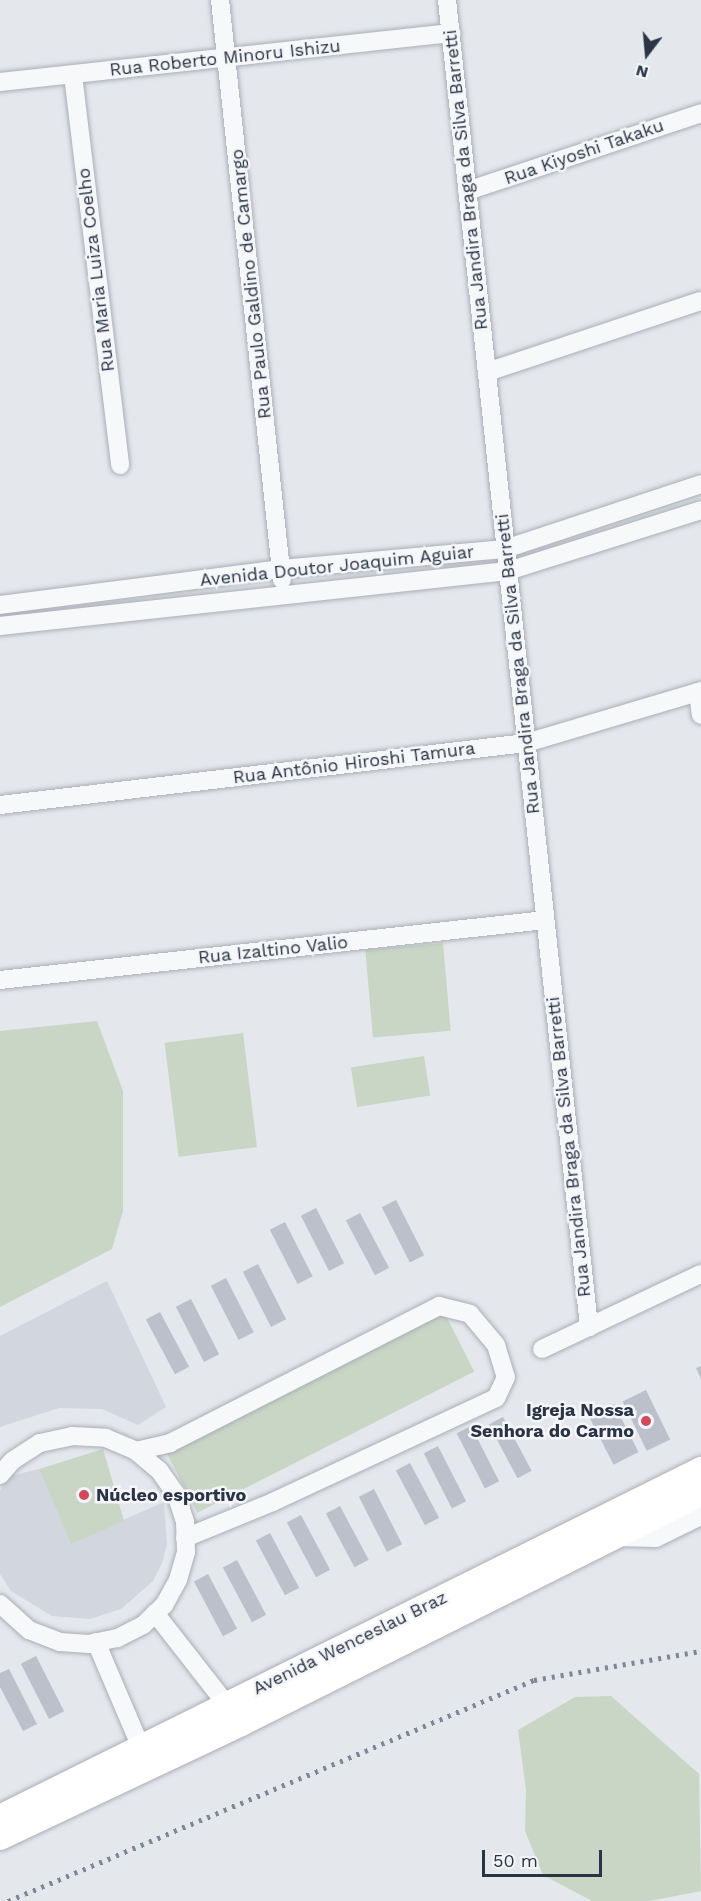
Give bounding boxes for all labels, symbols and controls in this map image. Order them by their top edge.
north arrow [617,24,677,84]
street label: Rua Jandira Braga da Silva Barretti [439,27,493,333]
street label: Rua Roberto Minoru Ishizu [108,35,342,81]
text: N [634,61,650,83]
street label: Rua Kiyoshi Takaku [501,114,667,190]
street label: Rua Paulo Galdino de Camargo [226,148,276,420]
street label: Rua Maria Luiza Coelho [73,166,119,374]
street label: Rua Jandira Braga da Silva Barretti [491,511,545,817]
street label: Avenida Doutor Joaquim Aguiar [198,541,476,591]
street label: Rua Antônio Hiroshi Tamura [231,737,477,789]
street label: Rua Izaltino Valio [196,931,350,969]
street label: Rua Jandira Braga da Silva Barretti [542,994,596,1300]
place label: Igreja Nossa Senhora do Carmo [470,1400,634,1442]
marker: Igreja Nossa Senhora do Carmo [639,1414,653,1428]
place label: Núcleo esportivo [96,1484,246,1506]
marker: Núcleo esportivo [77,1488,91,1502]
street label: Avenida Wenceslau Braz [249,1586,451,1700]
scale bar [485,1838,605,1876]
text: 50 m [493,1850,538,1871]

